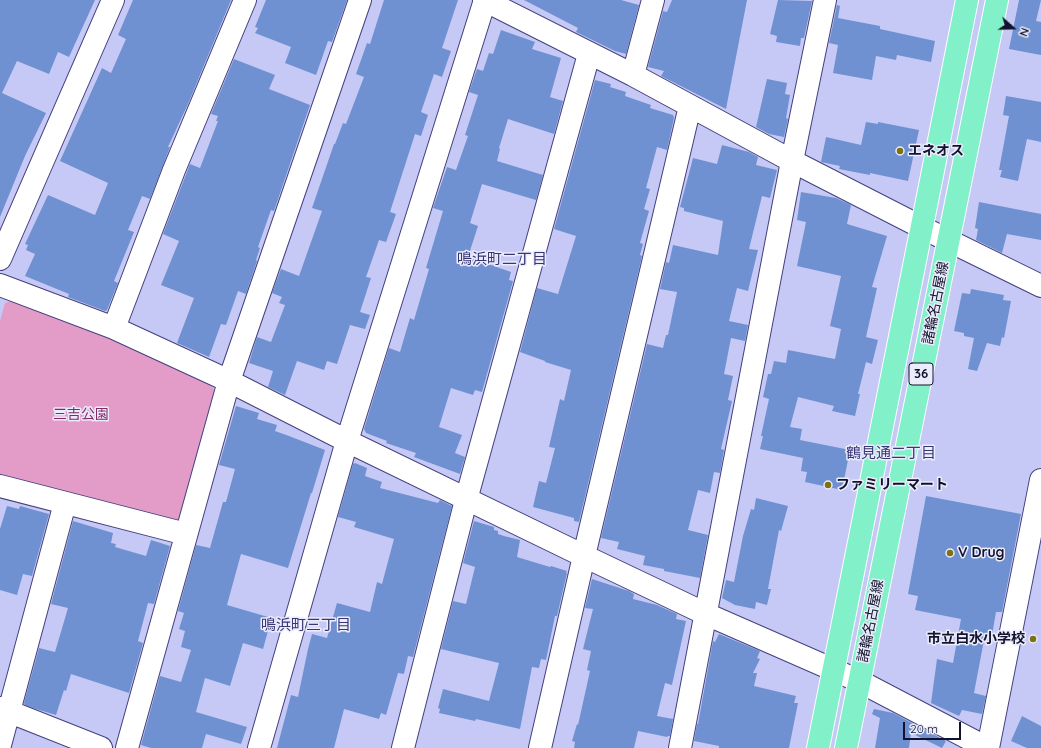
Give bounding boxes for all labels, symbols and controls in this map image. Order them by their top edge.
north arrow [993,8,1033,48]
text: N [1016,26,1032,38]
place label: エネオス [908,143,964,159]
marker: エネオス [895,146,905,156]
district label: 鳴浜町二丁目 [457,250,547,268]
street label: 諸輪名古屋線 [920,260,952,346]
road number: 36 [909,363,933,385]
park label: 三吉公園 [53,407,109,423]
district label: 鶴見通二丁目 [846,444,936,462]
place label: ファミリーマート [836,477,948,493]
marker: ファミリーマート [823,480,833,490]
place label: V Drug [958,545,1005,561]
marker: V Drug [945,548,955,558]
street label: 諸輪名古屋線 [855,578,887,664]
district label: 鳴浜町三丁目 [261,616,351,634]
place label: 市立白水小学校 [927,631,1025,647]
marker: 市立白水小学校 [1028,634,1038,644]
scale bar [905,714,963,740]
text: 20 m [910,721,938,736]

